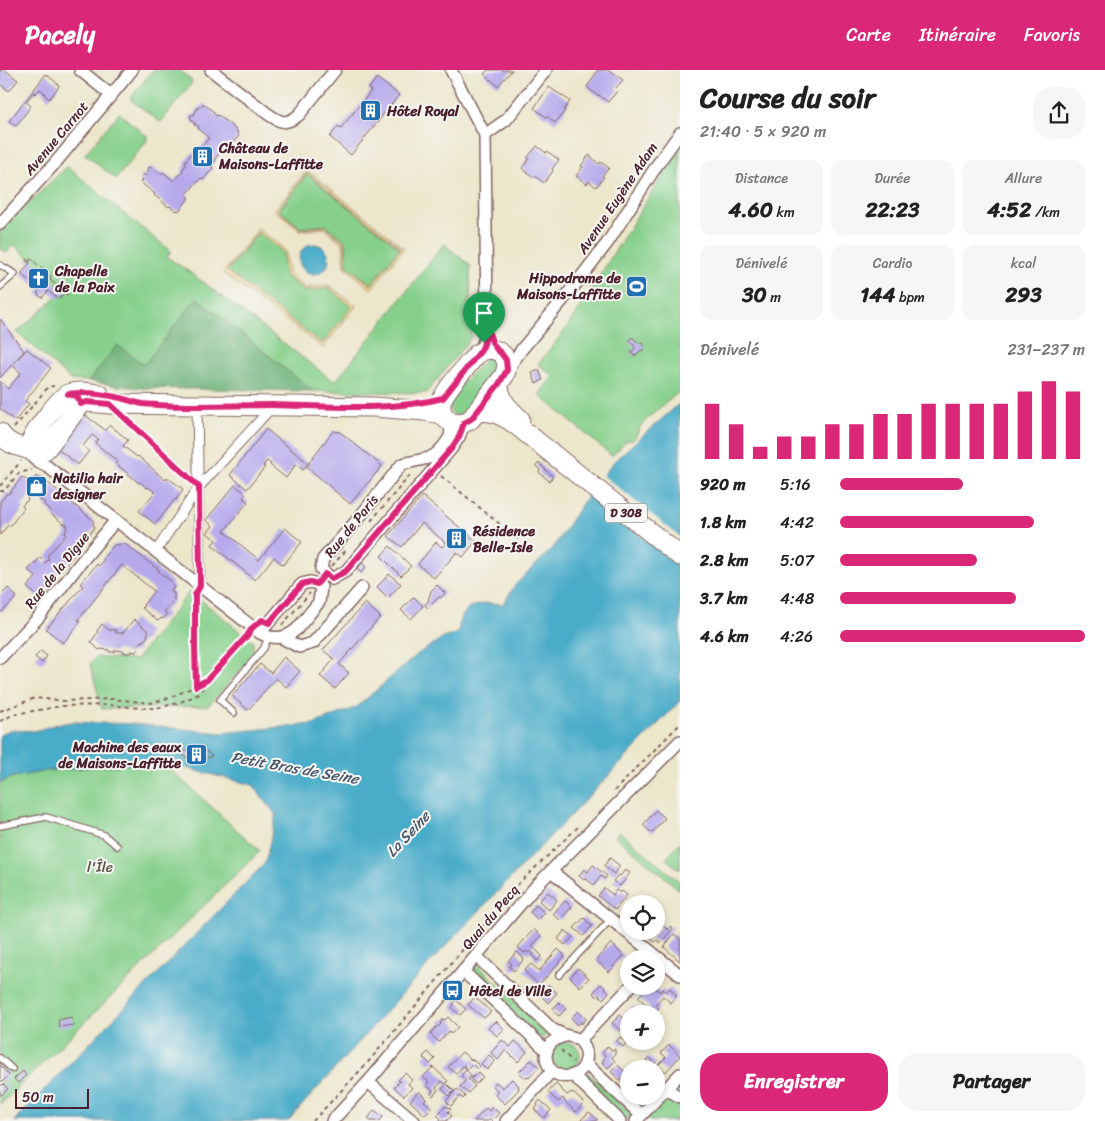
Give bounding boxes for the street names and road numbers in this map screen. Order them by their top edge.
street label: Avenue Carnot [17,96,95,182]
street label: Avenue Eugène Adam [570,137,664,260]
street label: Rue de Paris [318,489,385,564]
road number: D 308 [605,503,647,522]
street label: Rue de la Digue [18,526,96,614]
street label: Quai du Pecq [455,879,526,956]

